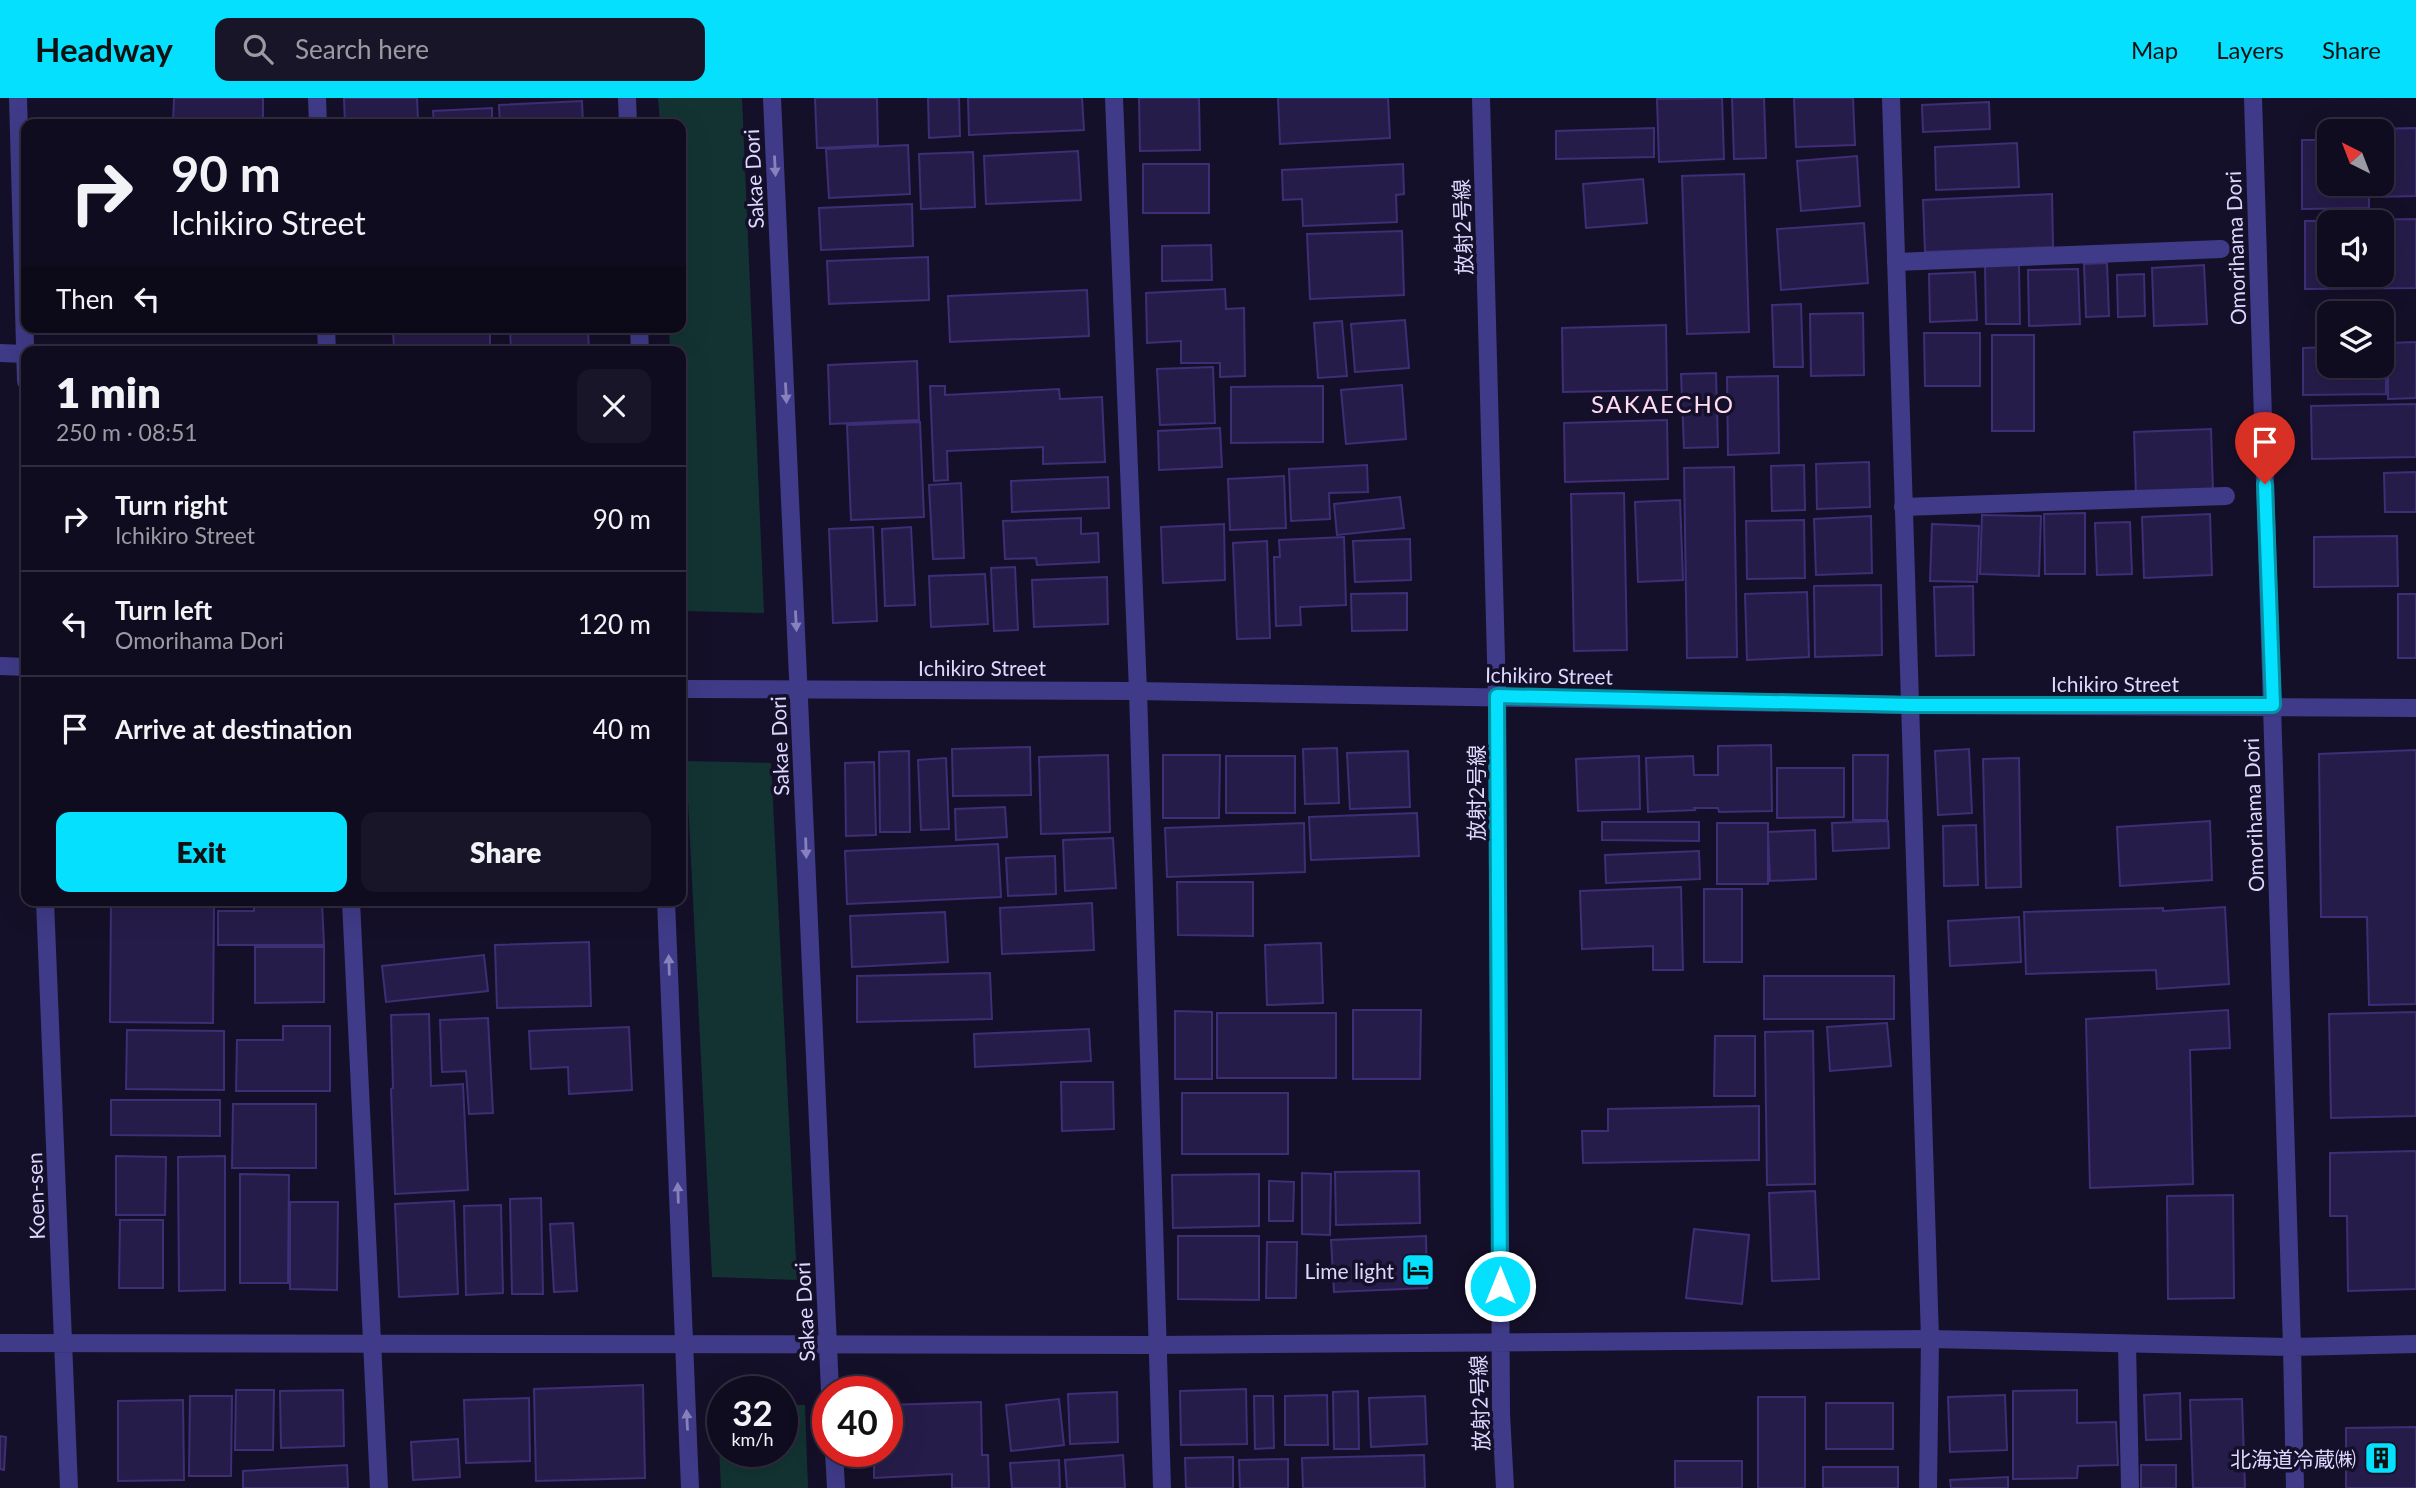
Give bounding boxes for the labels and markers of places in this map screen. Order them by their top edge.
pin [2235,412,2295,484]
hotel icon: Lime light [1399,1251,1437,1289]
place label: Lime light [1304,1258,1394,1283]
building icon: 北海道冷蔵㈱ [2362,1439,2400,1477]
place label: 北海道冷蔵㈱ [2230,1446,2356,1471]

